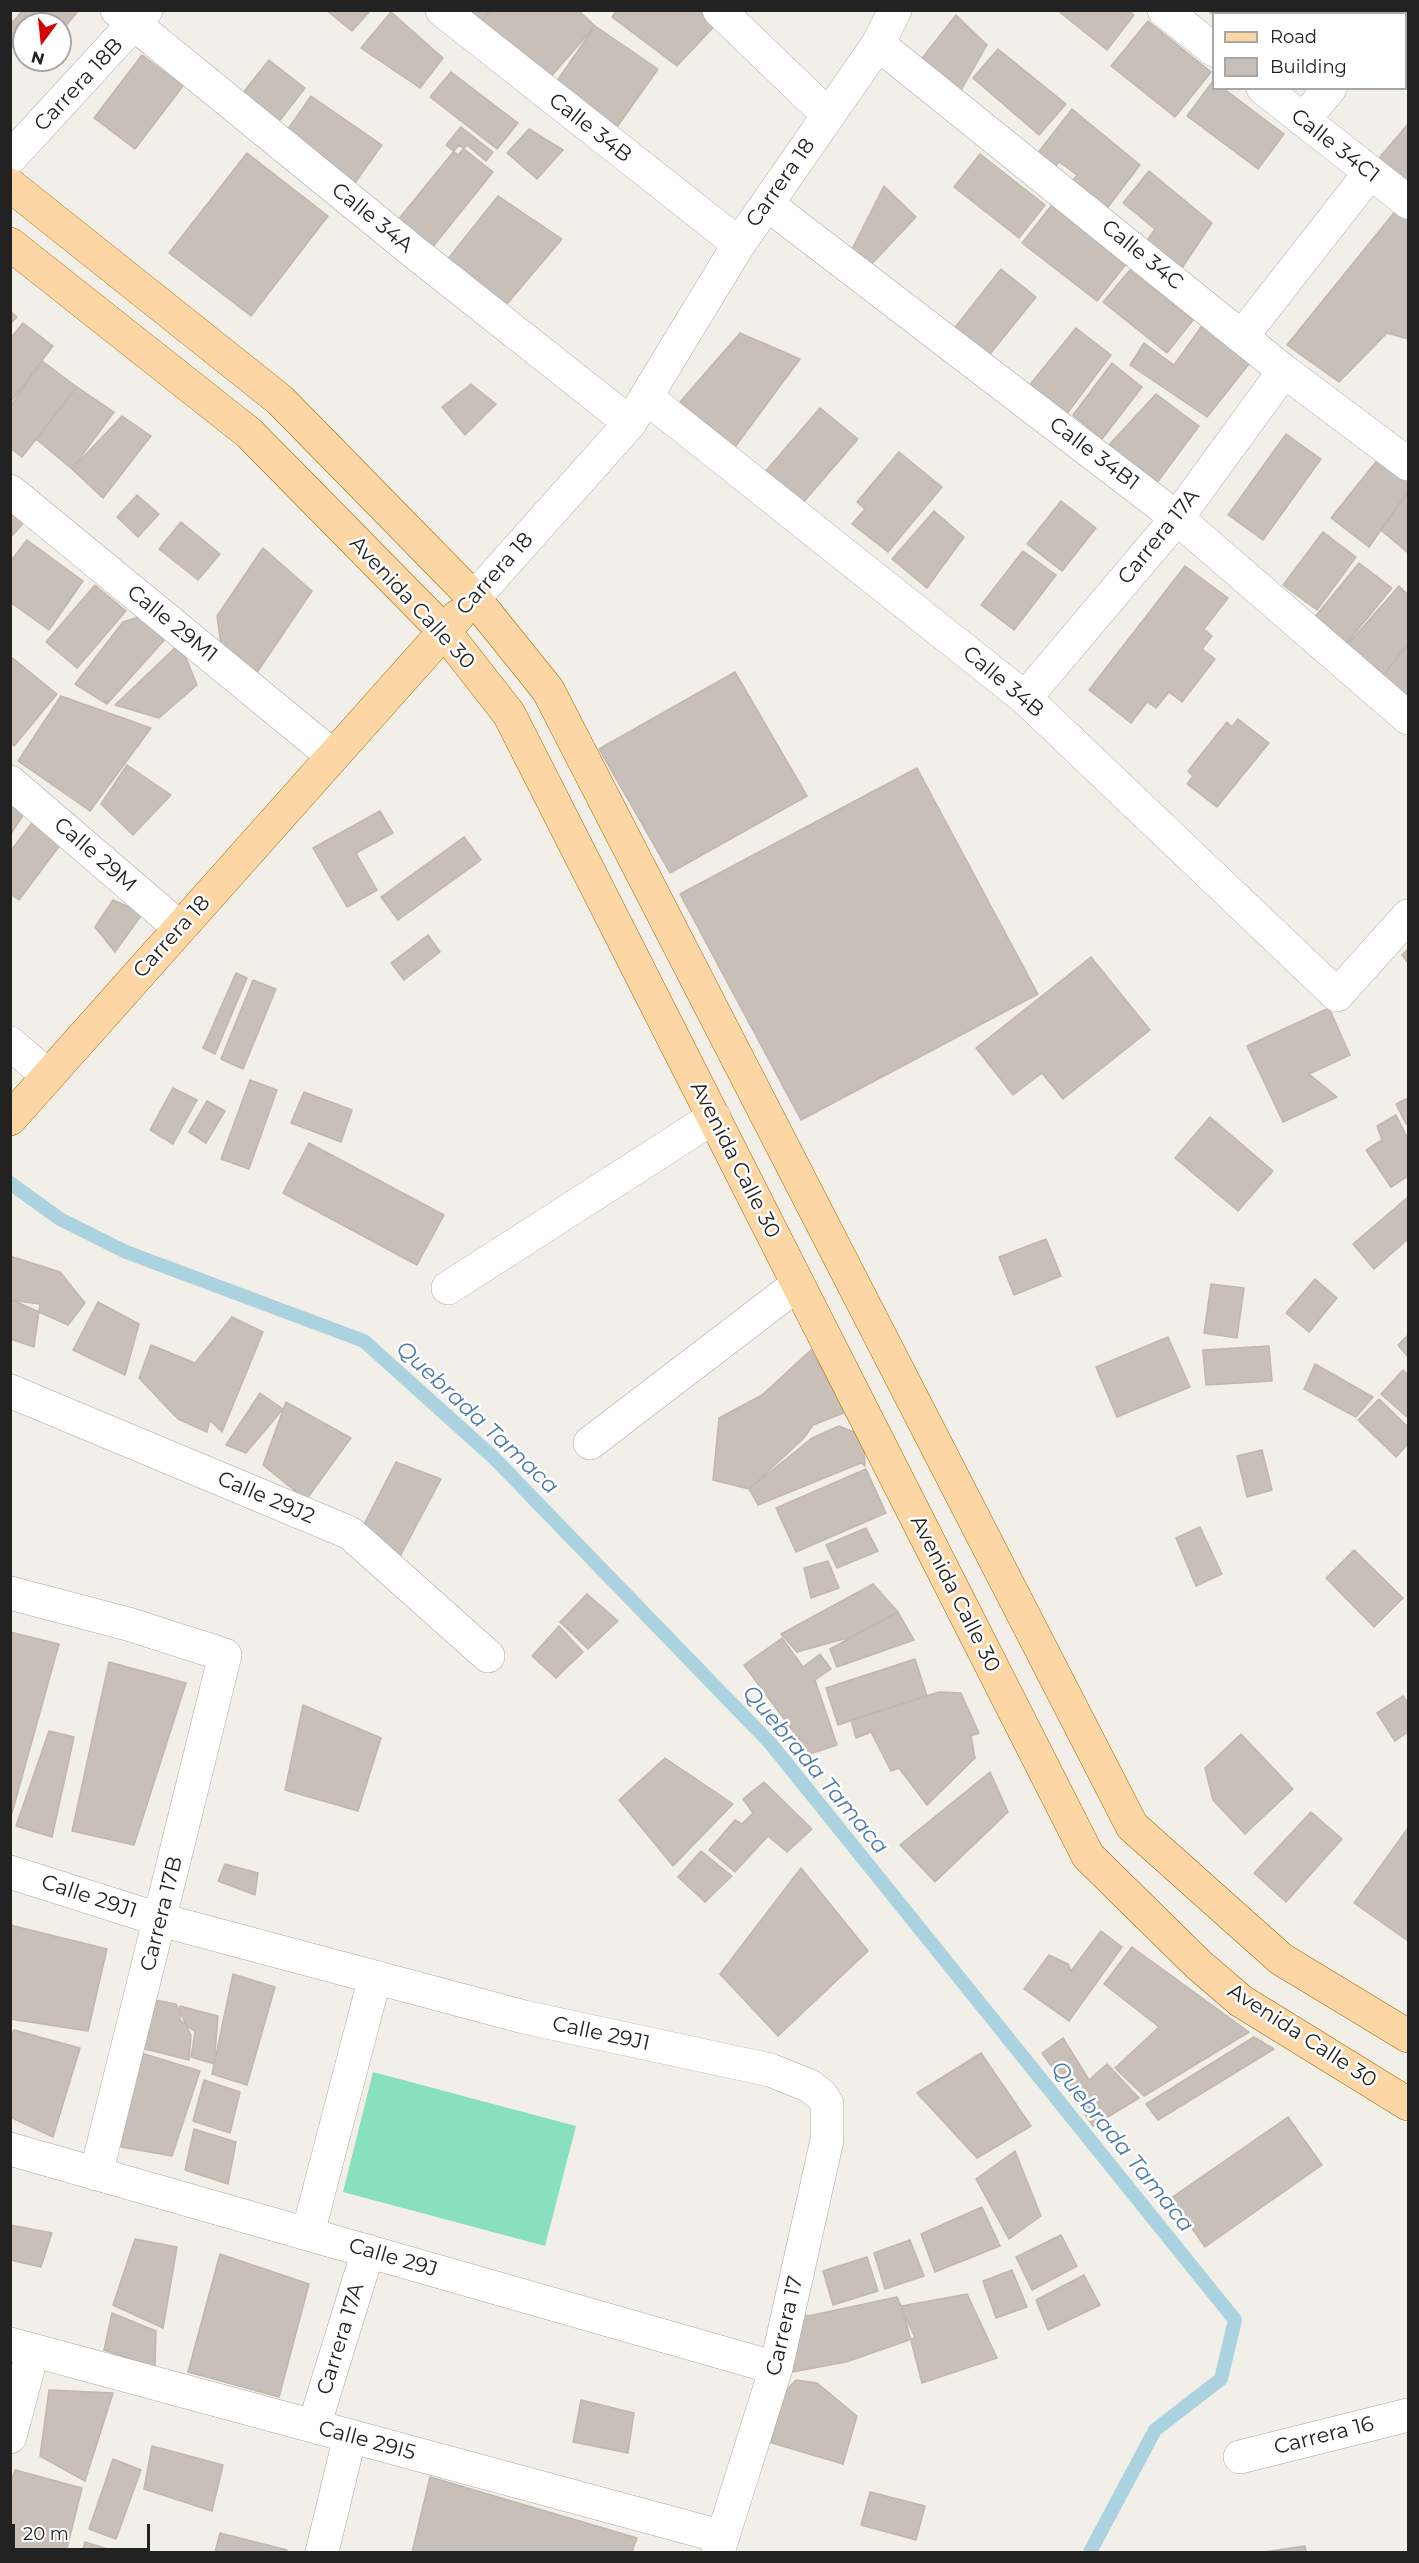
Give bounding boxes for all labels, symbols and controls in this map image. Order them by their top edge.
north arrow [12,12,72,72]
legend [1212,12,1407,90]
text: Road [1270,26,1317,48]
street label: Carrera 18B [29,33,129,137]
text: N [29,47,46,69]
text: Building [1270,56,1347,78]
street label: Calle 34B [544,88,636,168]
street label: Calle 34C1 [1286,104,1384,188]
street label: Carrera 18 [741,134,821,232]
street label: Calle 34A [326,178,418,258]
street label: Calle 34C [1096,215,1188,295]
street label: Calle 34B1 [1044,412,1144,496]
street label: Carrera 17A [1113,484,1205,590]
street label: Carrera 18 [451,527,539,621]
street label: Avenida Calle 30 [344,531,480,675]
street label: Calle 29M1 [122,580,222,668]
street label: Calle 34B [957,641,1049,723]
street label: Calle 29M [48,812,142,898]
street label: Carrera 18 [128,890,216,984]
street label: Avenida Calle 30 [685,1077,785,1243]
water label: Quebrada Tamaca [390,1336,564,1500]
street label: Calle 29J2 [214,1466,318,1530]
street label: Avenida Calle 30 [905,1511,1005,1677]
water label: Quebrada Tamaca [737,1680,893,1860]
street label: Carrera 17B [136,1854,188,1974]
street label: Calle 29J1 [38,1870,140,1924]
street label: Avenida Calle 30 [1223,1978,1381,2094]
street label: Calle 29J1 [550,2011,652,2057]
water label: Quebrada Tamaca [1045,2056,1199,2238]
street label: Calle 29J [346,2233,440,2283]
street label: Carrera 17 [761,2274,809,2378]
street label: Carrera 17A [312,2280,370,2398]
street label: Carrera 16 [1271,2411,1377,2461]
street label: Calle 29I5 [316,2416,418,2466]
scale bar [15,2512,153,2550]
text: 20 m [23,2523,69,2545]

